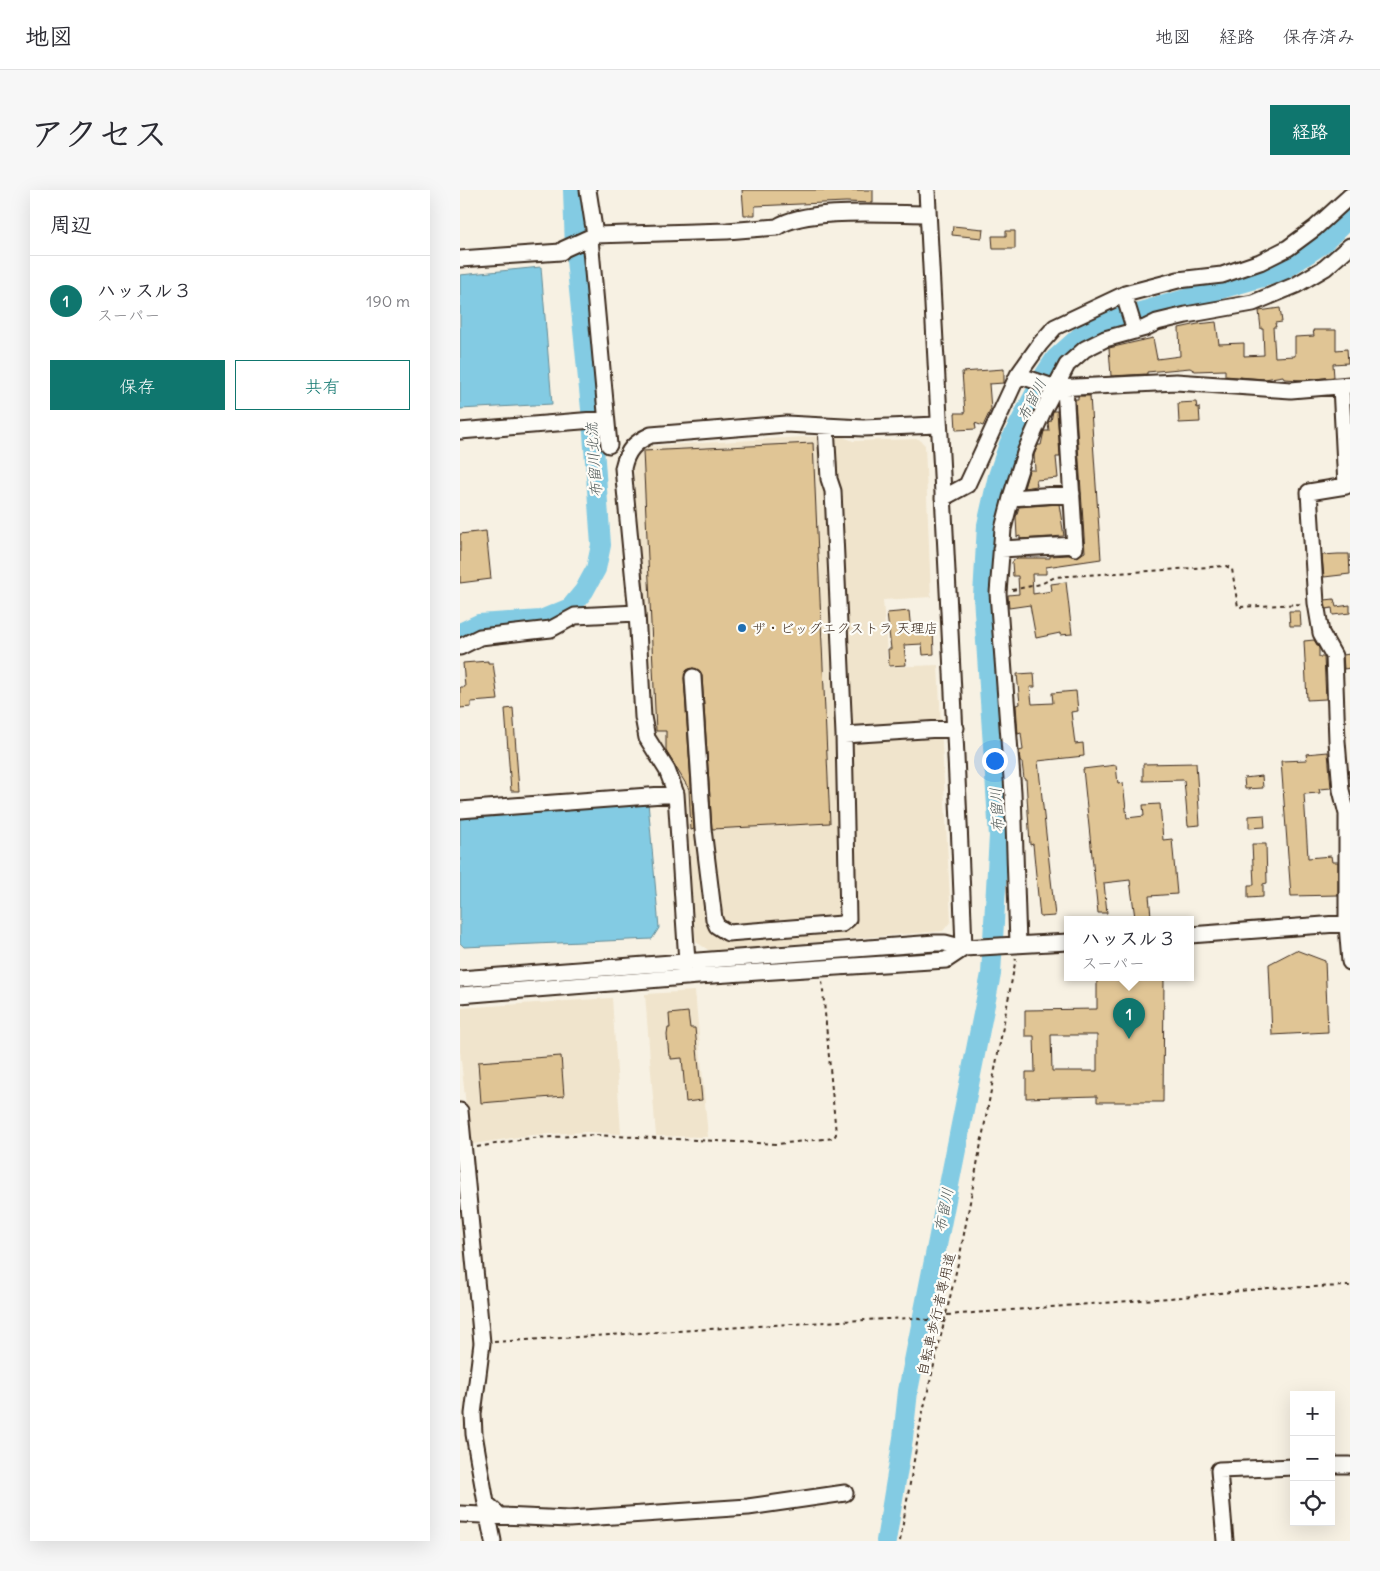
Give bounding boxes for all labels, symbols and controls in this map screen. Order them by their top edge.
text: 地図 [25,21,73,51]
text: 地図 [1155,25,1191,48]
text: 経路 [1219,25,1255,48]
text: 保存済み [1283,25,1355,48]
button: 経路 [1270,105,1350,155]
text: アクセス [30,111,168,155]
text: 周辺 [50,211,92,238]
text: ハッスル３ [97,278,192,302]
text: 1 [63,291,69,311]
text: 190 m [366,291,410,311]
text: スーパー [97,305,160,325]
button: 保存 [50,360,225,410]
button: 共有 [235,360,410,410]
water label: 布留川 [1013,375,1050,424]
water label: 布留川北流 [581,421,606,498]
place label: ザ・ビッグエクストラ 天理店 [752,619,938,637]
marker: ザ・ビッグエクストラ 天理店 [736,622,748,634]
your location [982,748,1008,774]
water label: 布留川 [986,787,1007,833]
popup [1064,916,1194,981]
text: ハッスル３ [1081,926,1177,950]
text: スーパー [1081,953,1145,973]
pin: 1 [1113,998,1145,1039]
water label: 布留川 [930,1186,957,1234]
street label: 自転車歩行者専用道 [913,1251,959,1377]
map controls [1290,1391,1335,1526]
button: + [1290,1391,1335,1436]
button: − [1290,1436,1335,1481]
button: locate [1290,1481,1335,1526]

